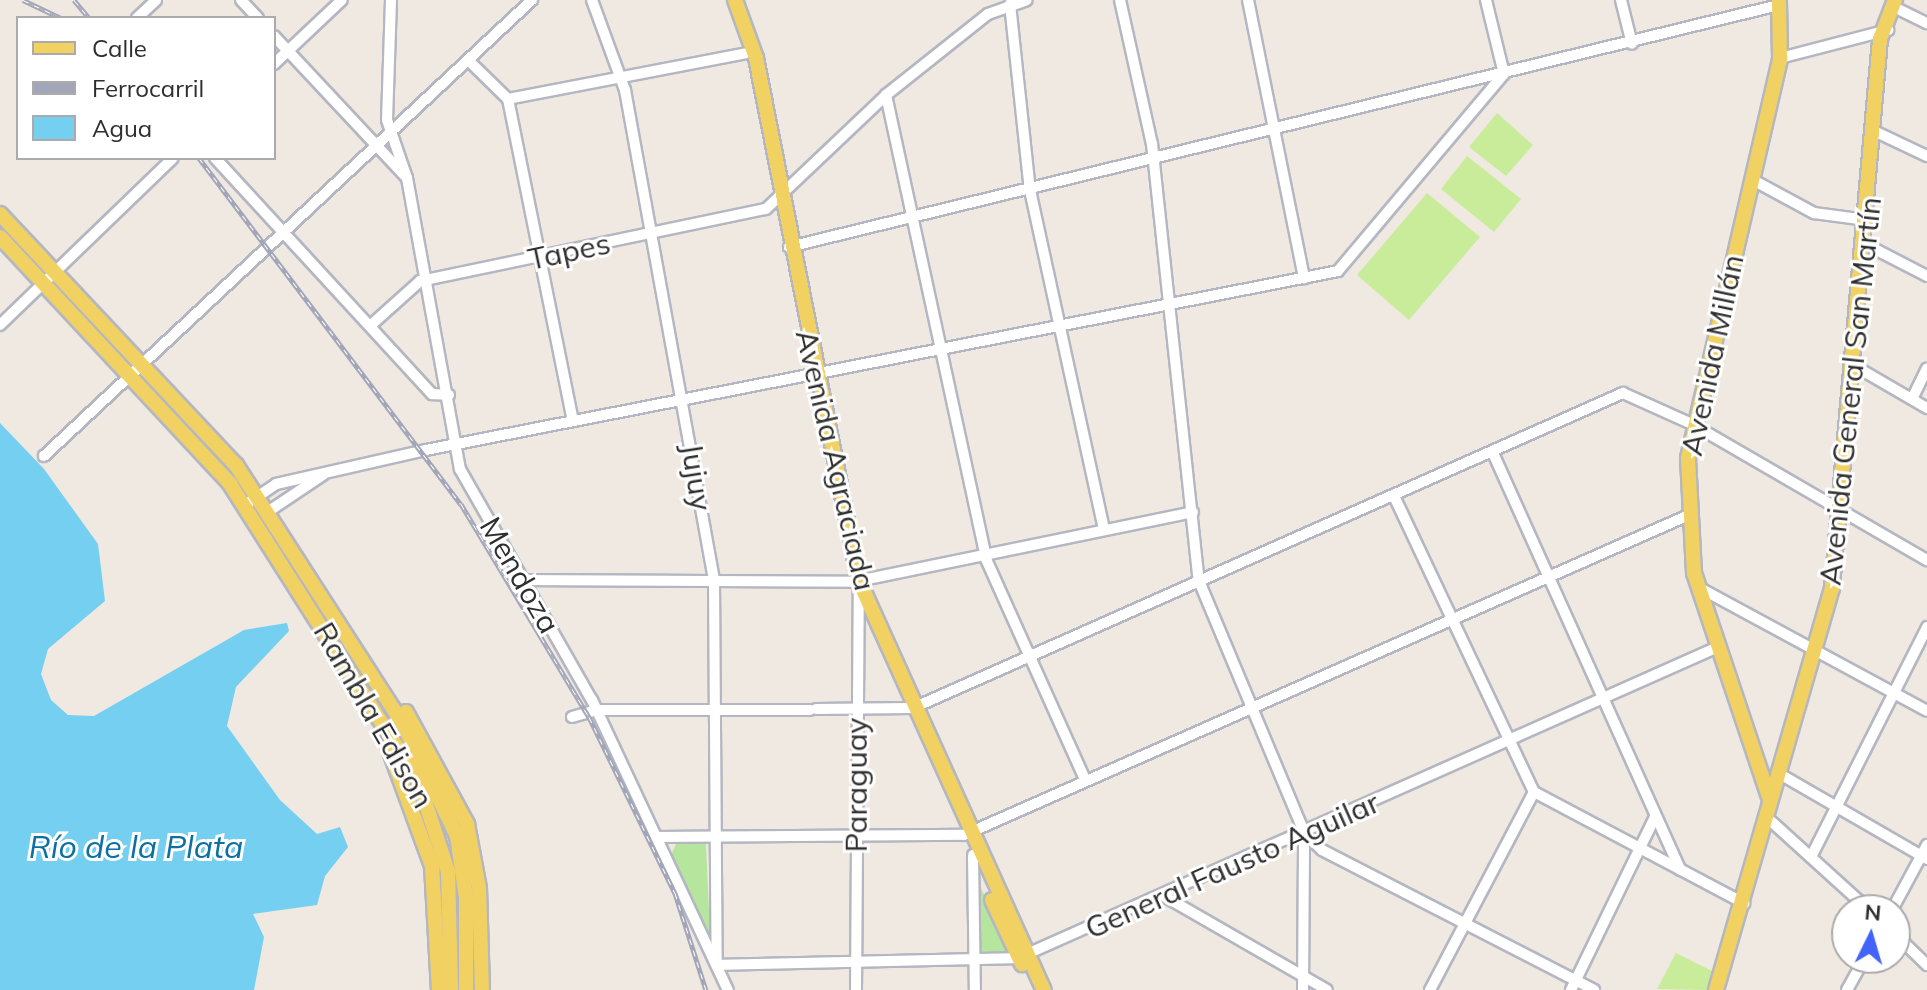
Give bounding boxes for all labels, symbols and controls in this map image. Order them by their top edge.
legend [16,16,276,160]
text: Calle [92,33,147,63]
text: Ferrocarril [92,73,204,103]
text: Agua [92,113,152,143]
street label: Avenida General San Martín [1812,195,1888,587]
street label: Tapes [525,225,613,277]
street label: Avenida Millán [1673,251,1751,459]
street label: Avenida Agraciada [788,326,884,594]
street label: Jujuy [674,441,720,513]
street label: Mendoza [472,511,568,639]
street label: Rambla Edison [306,616,442,814]
street label: Paraguay [838,718,874,852]
street label: General Fausto Aguilar [1079,784,1385,946]
water label: Río de la Plata [29,827,243,865]
north arrow [1831,894,1911,974]
text: N [1863,897,1882,927]

